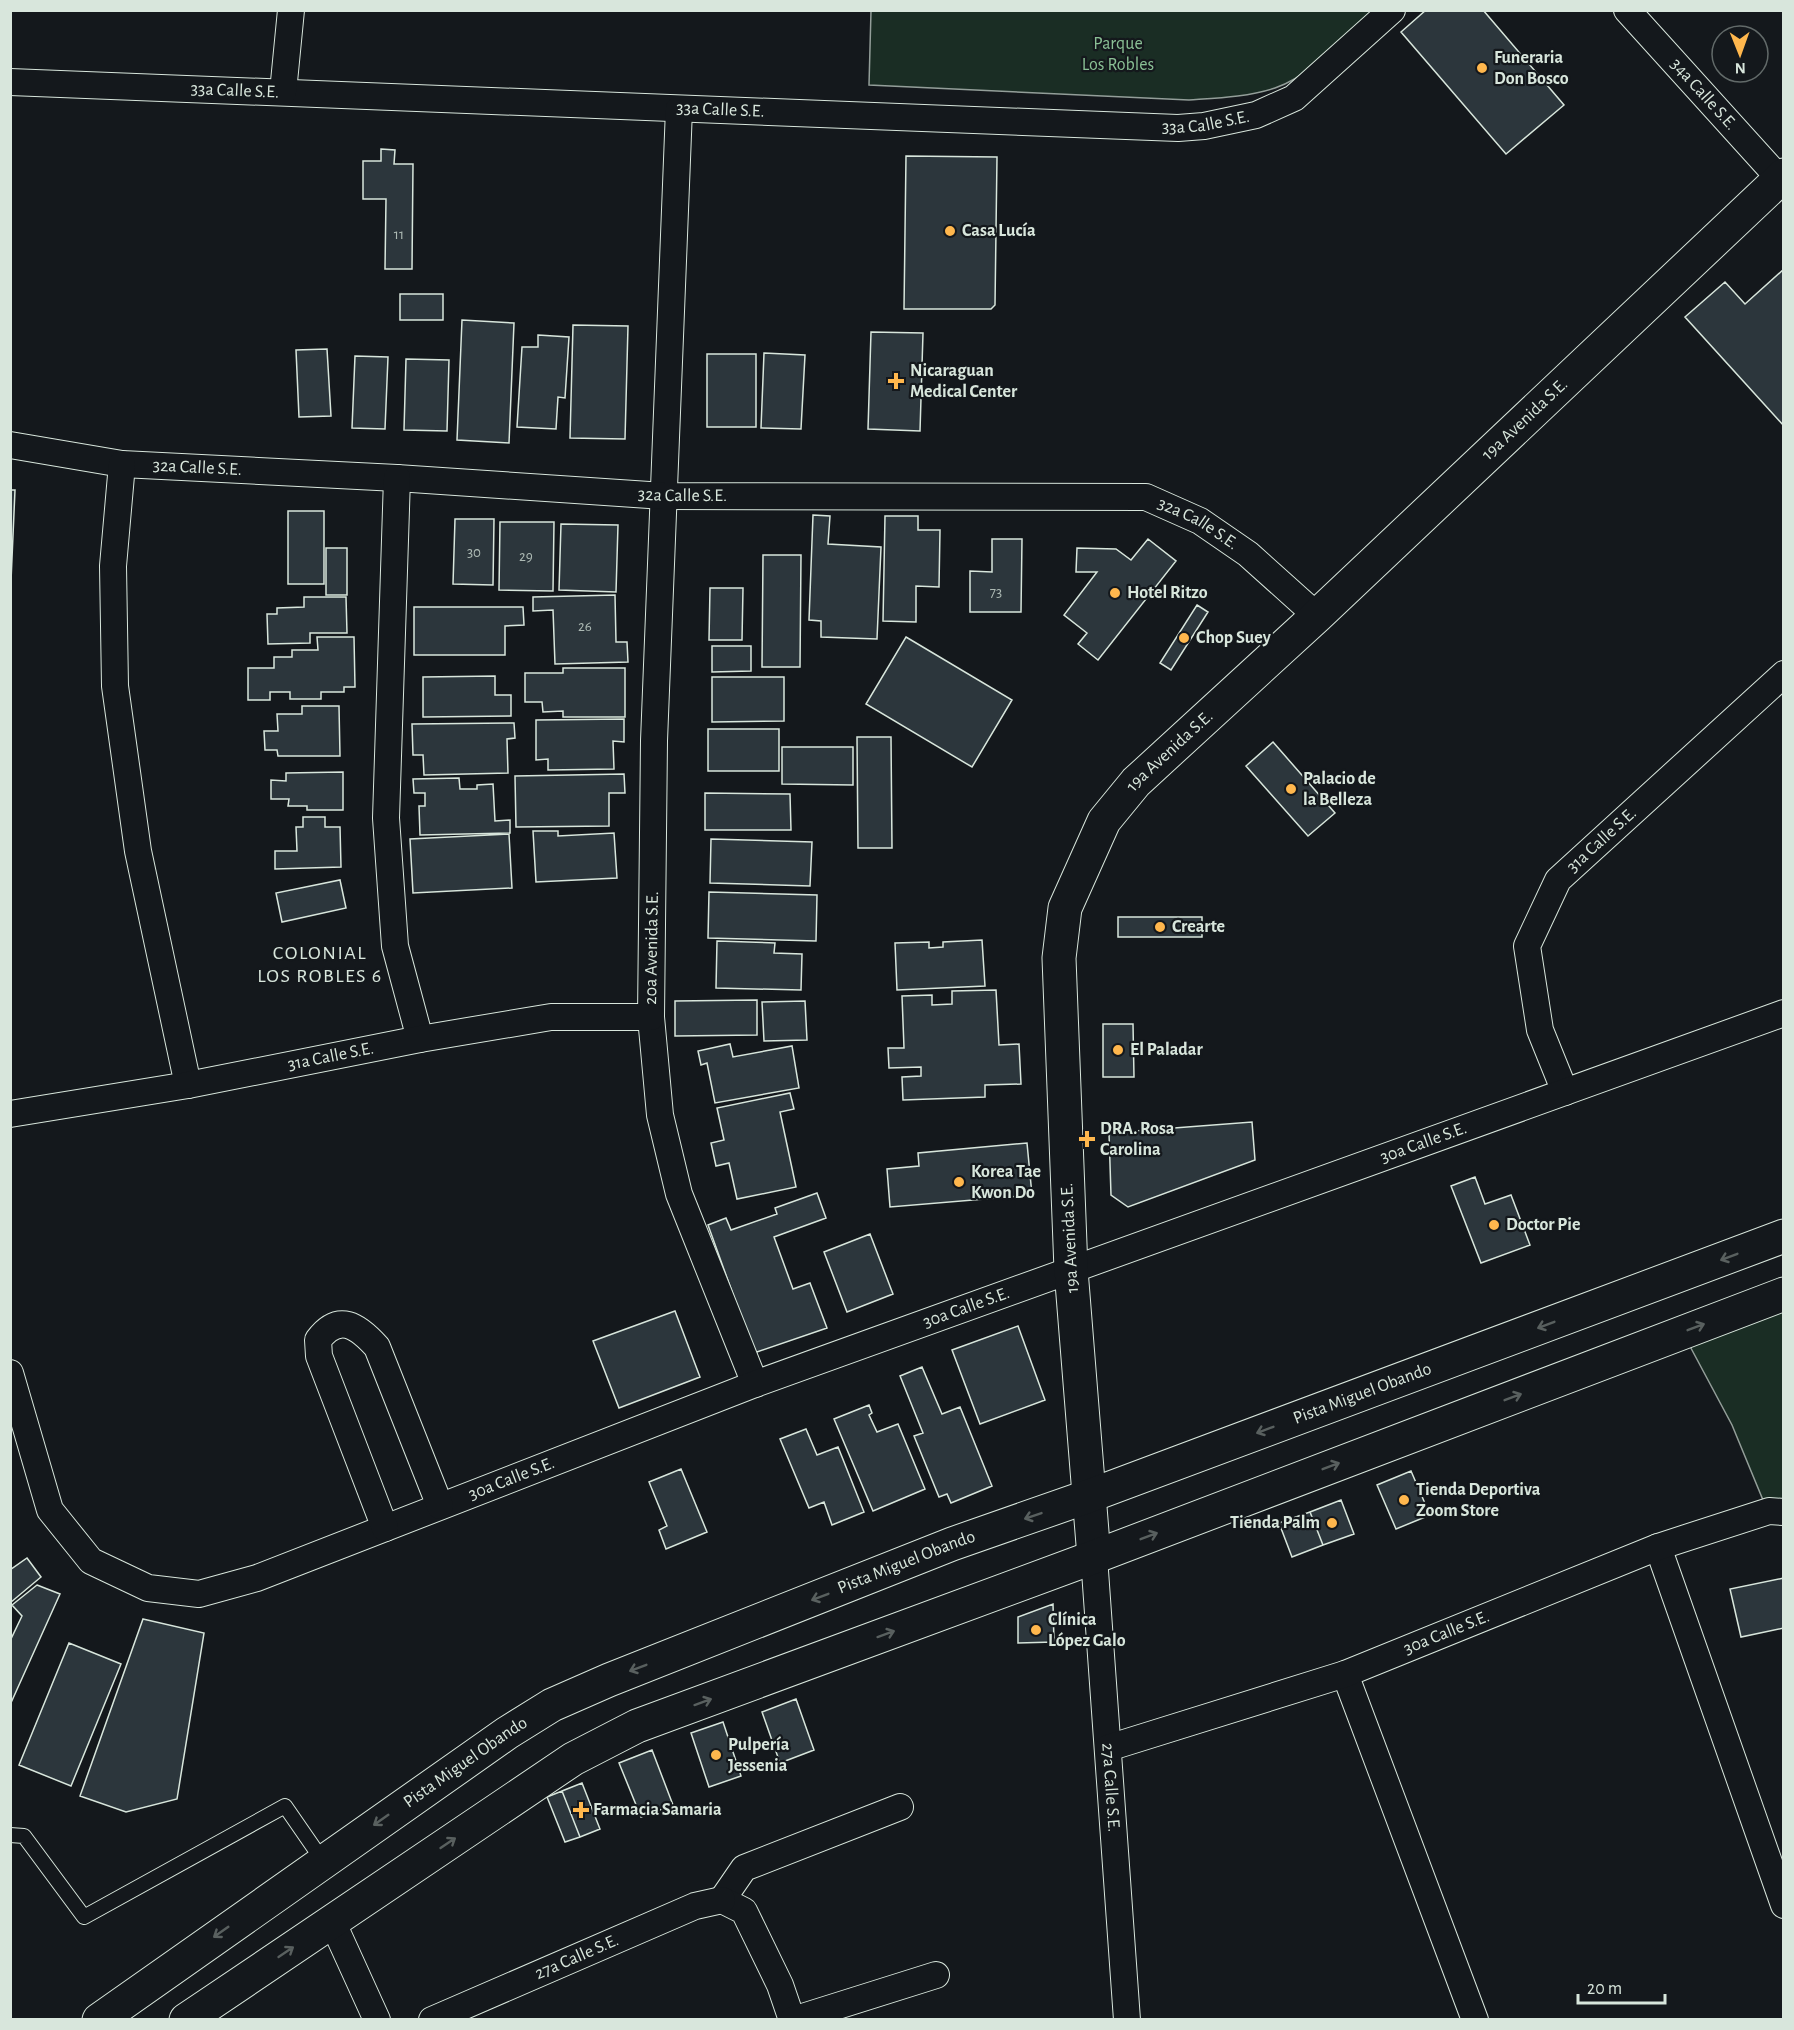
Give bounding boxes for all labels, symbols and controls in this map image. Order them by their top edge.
north arrow [1710,24,1770,84]
park label: Parque Los Robles [1082,35,1154,74]
place label: Funeraria Don Bosco [1494,49,1569,88]
street label: 34a Calle S.E. [1667,55,1740,134]
text: N [1735,60,1746,76]
marker: Funeraria Don Bosco [1475,61,1489,75]
street label: 33a Calle S.E. [190,80,279,102]
street label: 33a Calle S.E. [676,99,765,121]
street label: 33a Calle S.E. [1162,108,1251,137]
place label: Casa Lucía [962,222,1036,240]
marker: Casa Lucía [943,224,957,238]
house number: 11 [394,227,404,242]
place label: Nicaraguan Medical Center [910,362,1018,401]
marker: Nicaraguan Medical Center [887,372,905,390]
street label: 19a Avenida S.E. [1479,375,1571,464]
street label: 32a Calle S.E. [152,457,242,479]
street label: 32a Calle S.E. [637,485,727,505]
street label: 32a Calle S.E. [1155,494,1241,553]
house number: 30 [467,545,481,560]
house number: 29 [519,549,533,564]
place label: Hotel Ritzo [1127,584,1208,602]
house number: 73 [990,585,1002,600]
marker: Hotel Ritzo [1108,586,1122,600]
house number: 26 [578,619,592,634]
place label: Chop Suey [1196,629,1272,647]
marker: Chop Suey [1177,631,1191,645]
street label: 19a Avenida S.E. [1123,707,1216,795]
place label: Palacio de la Belleza [1303,770,1376,809]
marker: Palacio de la Belleza [1284,782,1298,796]
street label: 31a Calle S.E. [1563,804,1640,876]
street label: 20a Avenida S.E. [642,891,662,1005]
place label: Crearte [1172,918,1225,936]
marker: Crearte [1153,920,1167,934]
district label: COLONIAL LOS ROBLES 6 [257,943,383,986]
street label: 31a Calle S.E. [286,1039,375,1074]
place label: El Paladar [1130,1041,1203,1059]
marker: El Paladar [1111,1043,1125,1057]
street label: 30a Calle S.E. [1378,1119,1469,1167]
place label: DRA. Rosa Carolina [1100,1120,1175,1159]
marker: DRA. Rosa Carolina [1078,1130,1096,1148]
place label: Korea Tae Kwon Do [971,1163,1041,1202]
marker: Korea Tae Kwon Do [952,1175,966,1189]
street label: 19a Avenida S.E. [1058,1182,1082,1294]
place label: Doctor Pie [1506,1216,1580,1234]
marker: Doctor Pie [1487,1218,1501,1232]
one-way arrow [1720,1252,1739,1263]
street label: 30a Calle S.E. [921,1284,1012,1332]
one-way arrow [1537,1320,1556,1331]
one-way arrow [1686,1321,1704,1332]
street label: Pista Miguel Obando [1291,1360,1434,1428]
one-way arrow [1504,1390,1522,1401]
one-way arrow [1256,1426,1275,1437]
street label: 30a Calle S.E. [466,1454,557,1504]
one-way arrow [1321,1460,1340,1471]
place label: Tienda Deportiva Zoom Store [1416,1481,1541,1520]
marker: Tienda Deportiva Zoom Store [1397,1493,1411,1507]
one-way arrow [1025,1511,1043,1522]
place label: Tienda Palm [1230,1514,1320,1532]
marker: Tienda Palm [1325,1516,1339,1530]
street label: Pista Miguel Obando [835,1528,978,1597]
one-way arrow [1139,1530,1158,1541]
one-way arrow [811,1592,830,1603]
street label: 30a Calle S.E. [1401,1607,1492,1658]
place label: Clínica López Galo [1048,1611,1126,1650]
marker: Clínica López Galo [1029,1623,1043,1637]
one-way arrow [876,1628,895,1639]
one-way arrow [630,1663,648,1674]
one-way arrow [693,1696,712,1707]
street label: Pista Miguel Obando [401,1714,531,1812]
place label: Pulpería Jessenia [728,1736,790,1775]
street label: 27a Calle S.E. [1098,1742,1123,1833]
marker: Pulpería Jessenia [709,1748,723,1762]
place label: Farmacia Samaria [593,1801,722,1819]
marker: Farmacia Samaria [574,1803,588,1817]
one-way arrow [374,1814,390,1826]
one-way arrow [439,1837,456,1849]
one-way arrow [214,1926,230,1938]
street label: 27a Calle S.E. [532,1931,622,1983]
one-way arrow [278,1946,294,1958]
scale bar [1578,1967,1665,2005]
text: 20 m [1587,1980,1622,1998]

